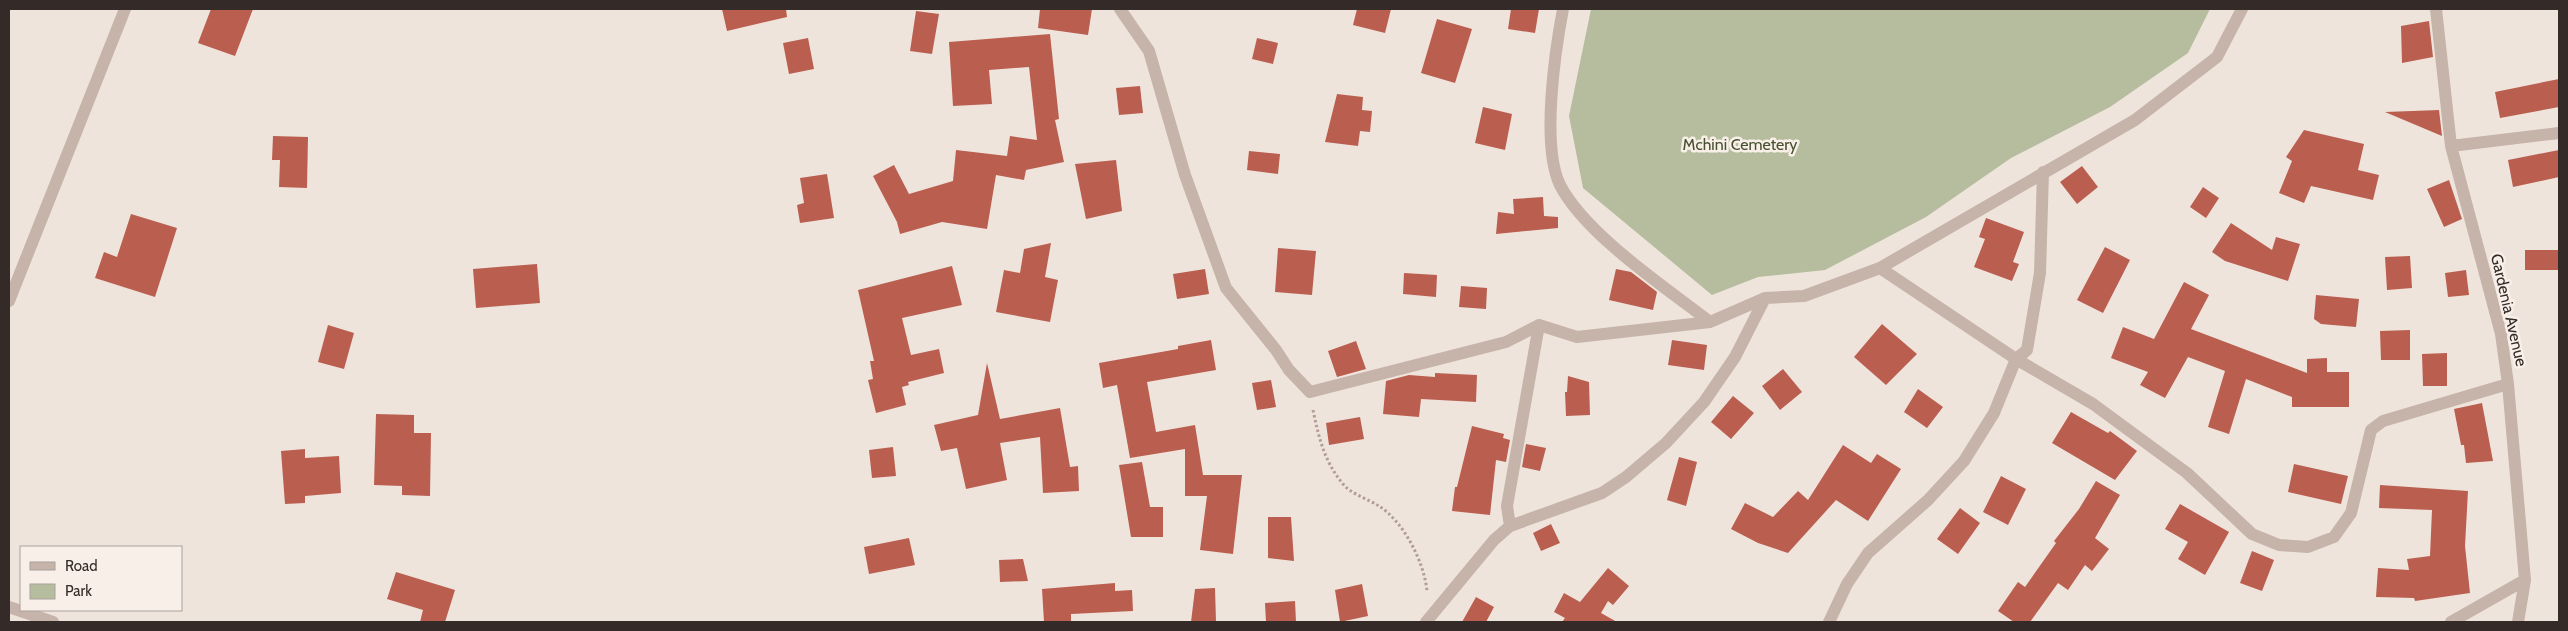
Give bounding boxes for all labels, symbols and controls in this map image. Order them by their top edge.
park label: Mchini Cemetery [1683,135,1797,154]
street label: Gardenia Avenue [2487,252,2531,368]
legend [20,546,182,611]
text: Road [65,557,98,575]
text: Park [65,582,92,600]

